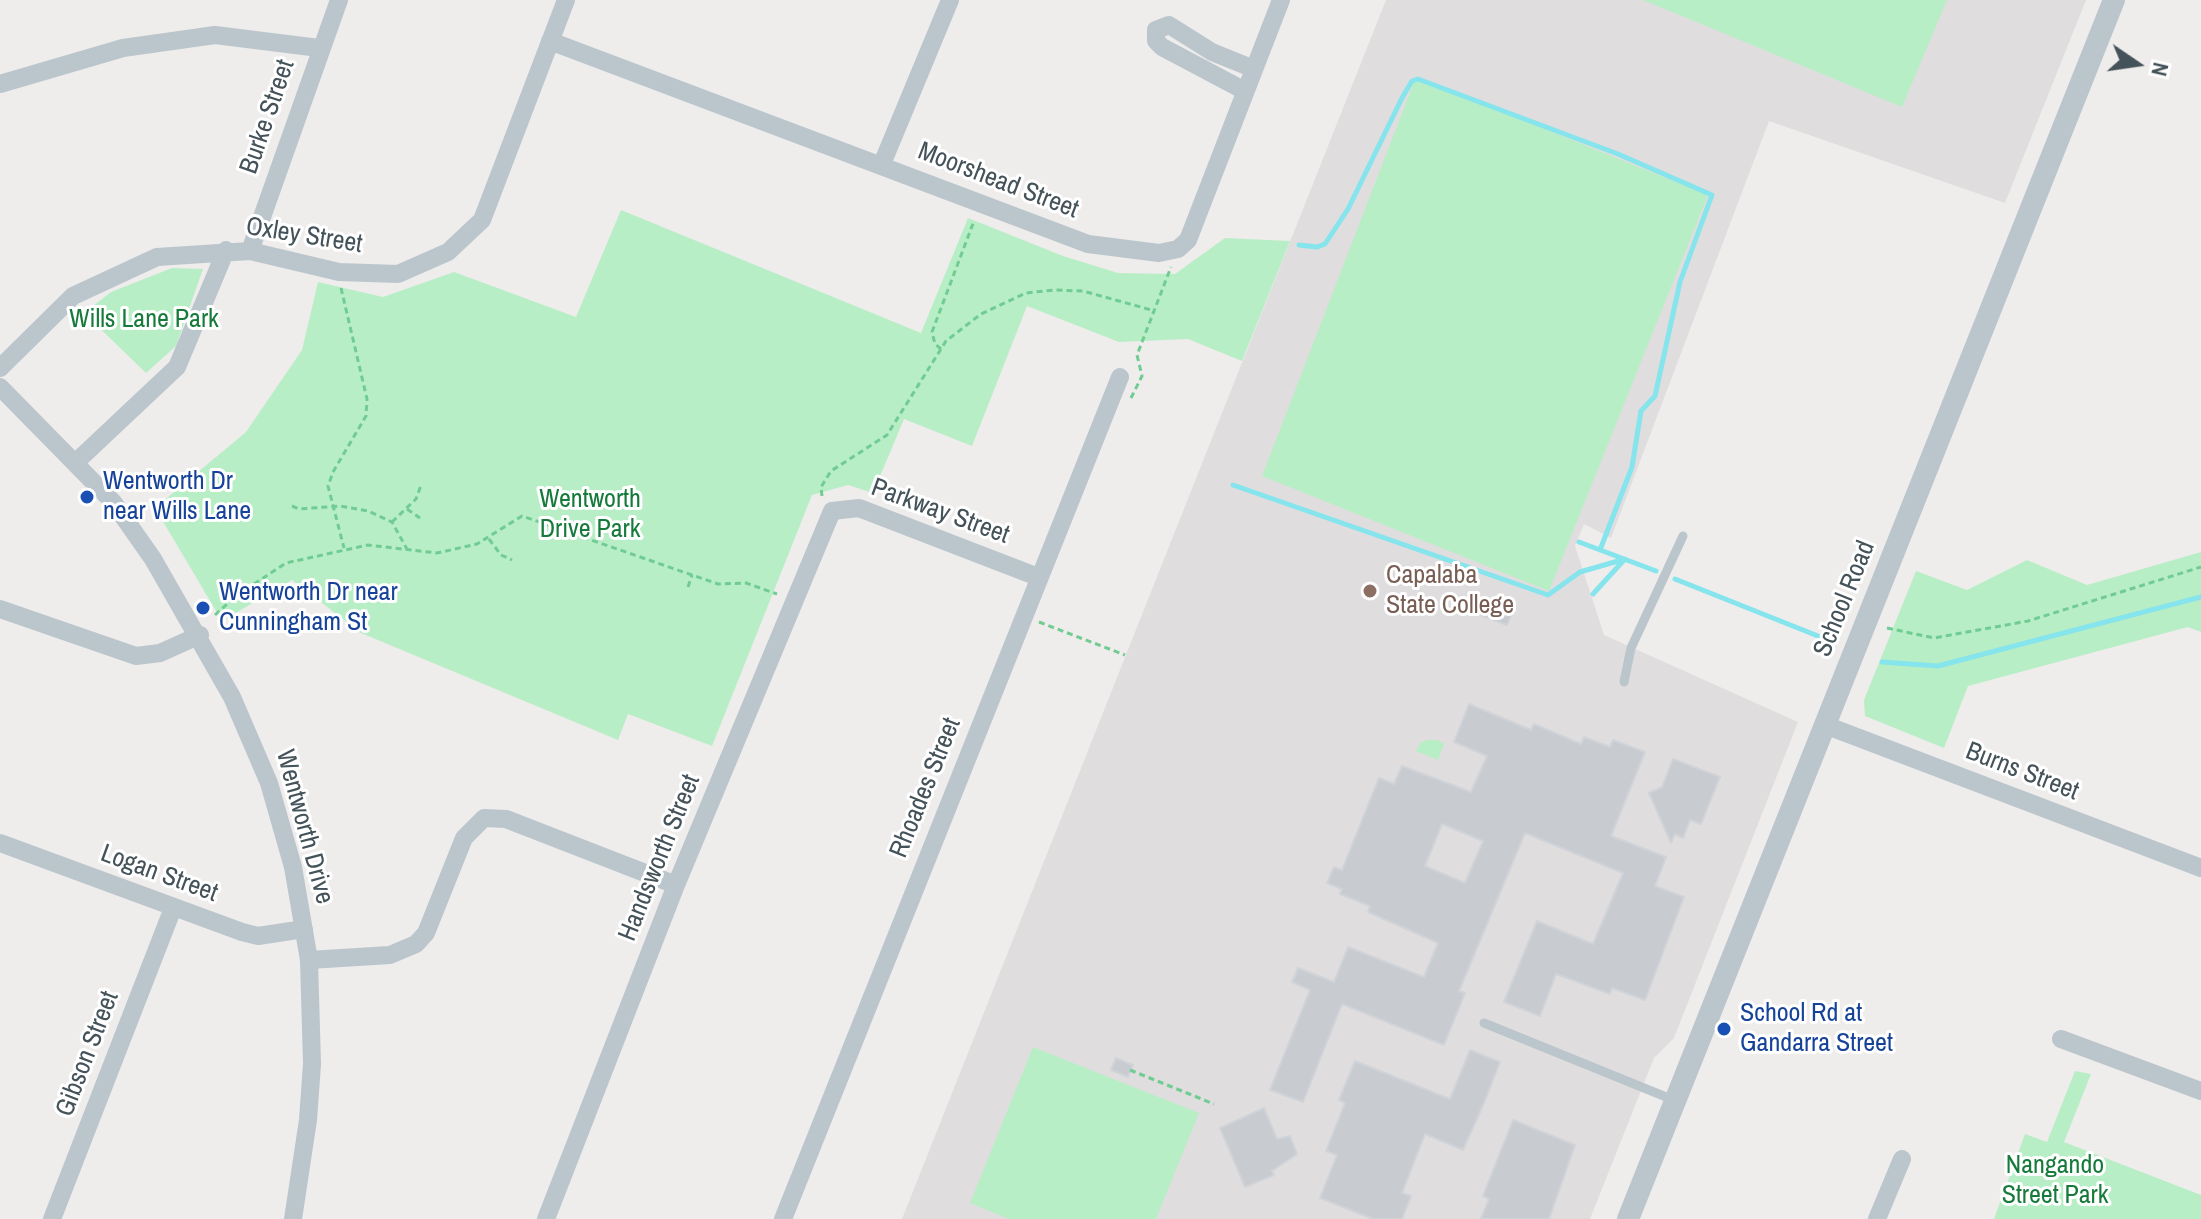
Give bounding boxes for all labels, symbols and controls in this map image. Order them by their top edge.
north arrow [2097,24,2177,104]
street label: Burke Street [234,56,302,178]
text: N [2144,60,2176,79]
street label: Moorshead Street [913,136,1083,226]
street label: Oxley Street [244,211,364,261]
park label: Wills Lane Park [69,304,219,336]
place label: Wentworth Dr near Wills Lane [103,466,251,528]
street label: Parkway Street [867,473,1013,551]
park label: Wentworth Drive Park [539,484,641,546]
marker: Wentworth Dr near Wills Lane [78,488,96,506]
street label: School Road [1808,537,1882,661]
place label: Capalaba State College [1386,560,1514,622]
place label: Wentworth Dr near Cunningham St [219,577,398,638]
marker: Capalaba State College [1361,582,1379,600]
marker: Wentworth Dr near Cunningham St [194,599,212,617]
street label: Rhoades Street [884,713,968,863]
street label: Burns Street [1961,736,2083,808]
street label: Wentworth Drive [268,746,340,908]
street label: Handsworth Street [612,770,708,946]
street label: Logan Street [96,838,222,910]
street label: Gibson Street [50,987,126,1121]
place label: School Rd at Gandarra Street [1740,998,1893,1060]
marker: School Rd at Gandarra Street [1715,1020,1733,1038]
park label: Nangando Street Park [2002,1150,2108,1212]

